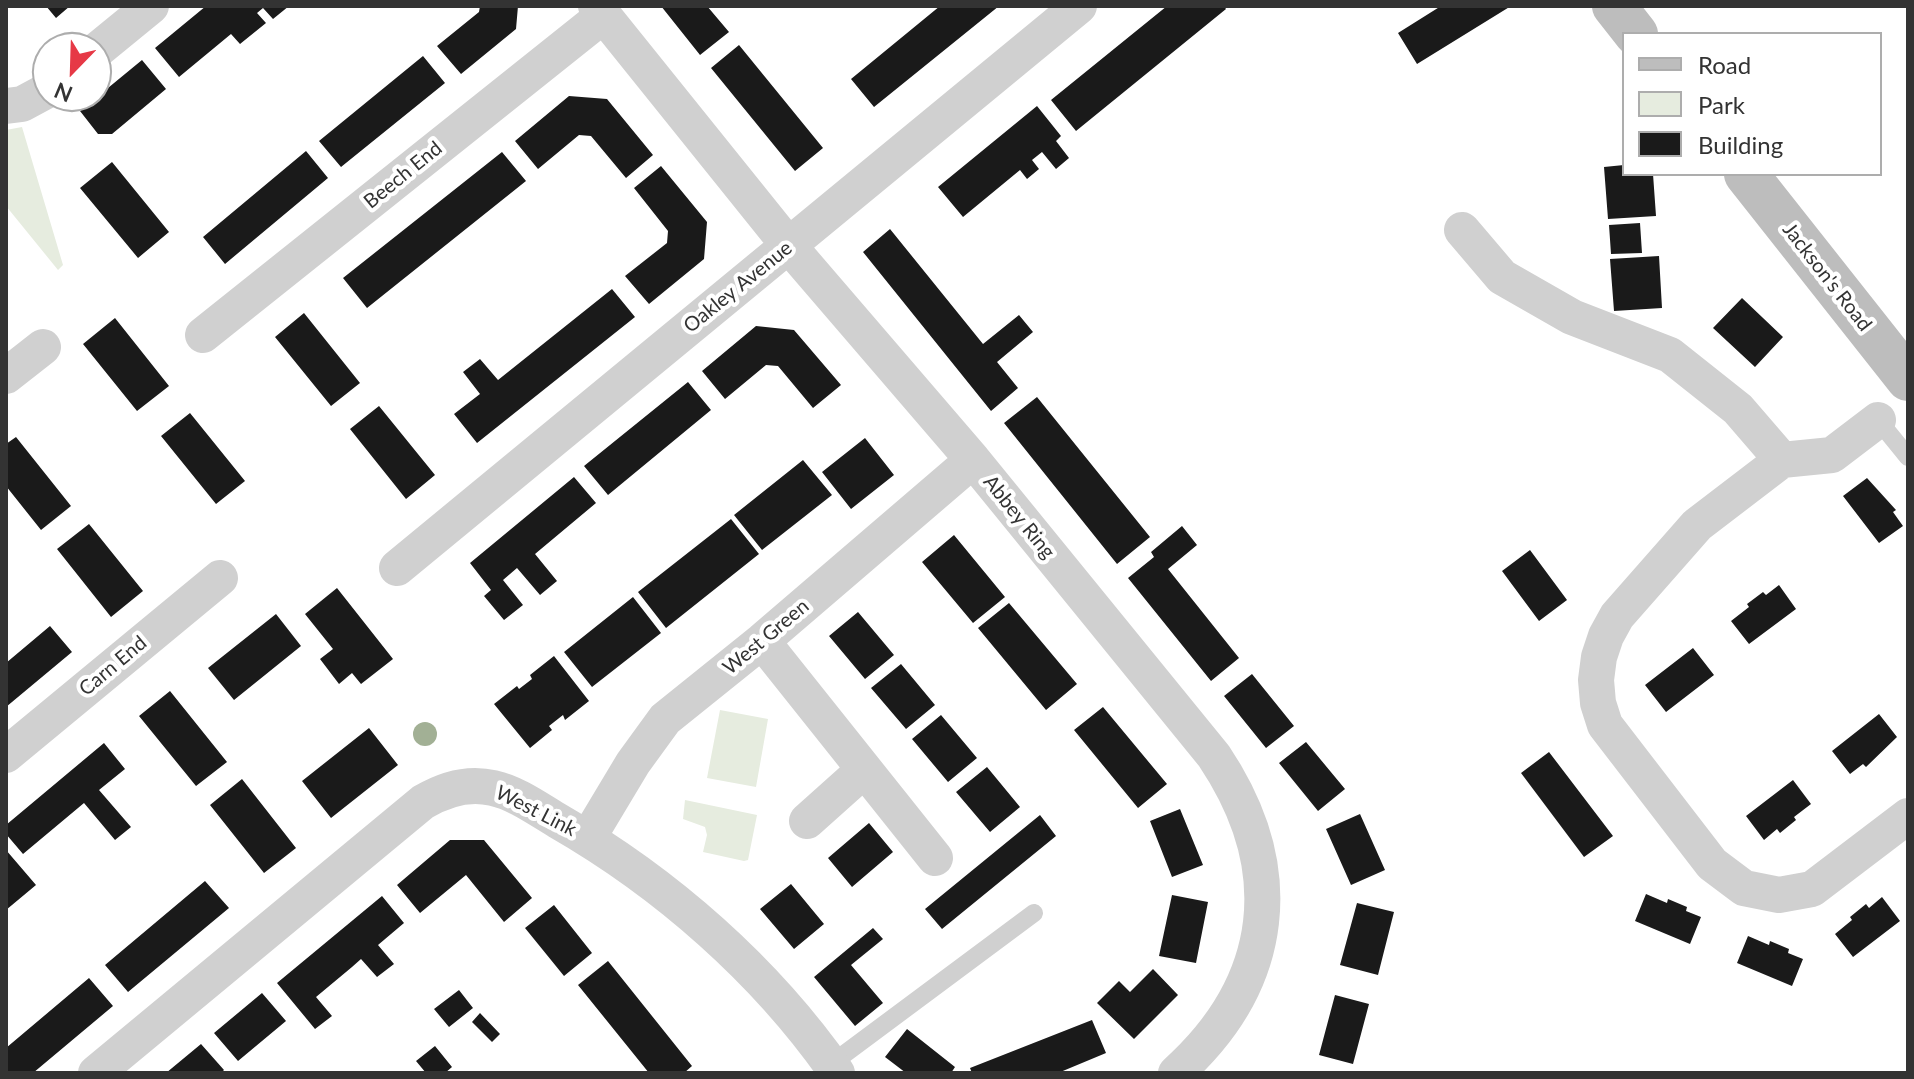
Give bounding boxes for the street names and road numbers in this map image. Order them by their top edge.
street label: Beech End [359,136,447,214]
street label: Jackson's Road [1777,218,1877,336]
street label: Oakley Avenue [679,236,797,338]
street label: Abbey Ring [978,470,1060,564]
street label: West Green [718,594,814,680]
street label: Carn End [74,631,152,701]
street label: West Link [492,780,580,842]

